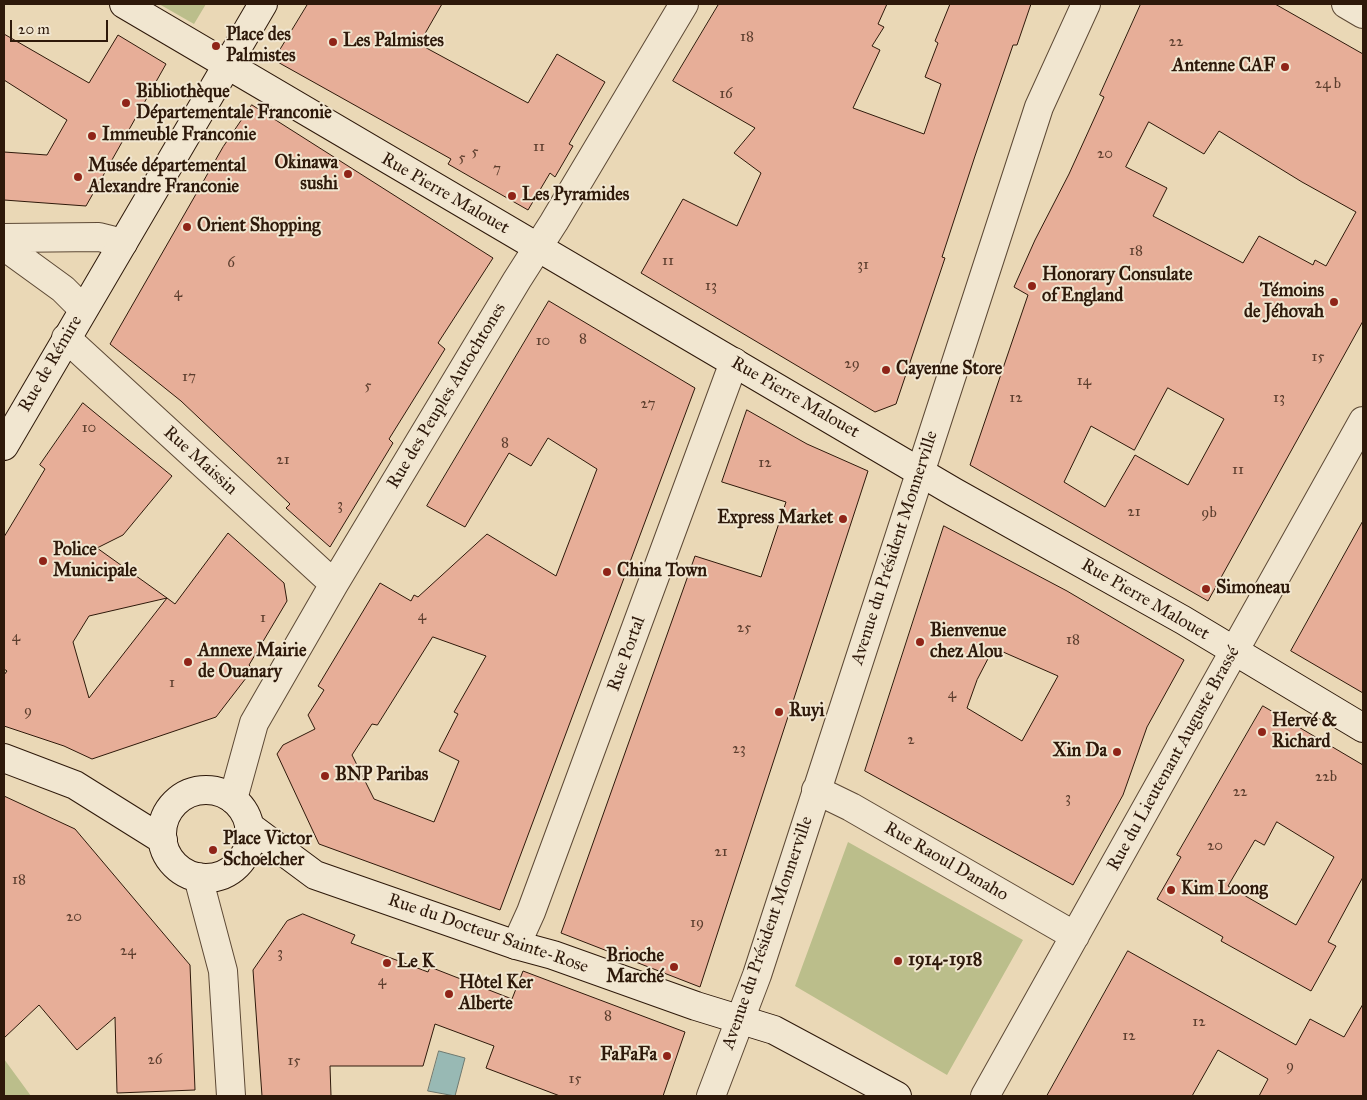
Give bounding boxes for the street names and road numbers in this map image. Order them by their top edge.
street label: Rue Pierre Malouet [377,149,513,239]
street label: Rue des Peuples Autochtones [383,299,511,493]
street label: Rue de Rémire [15,312,87,416]
street label: Rue Pierre Malouet [727,353,863,443]
street label: Rue Maissin [158,422,242,500]
street label: Avenue du Président Monnerville [847,428,943,668]
street label: Rue Pierre Malouet [1077,555,1213,645]
street label: Rue Portal [603,614,651,694]
street label: Rue du Lieutenant Auguste Brassé [1103,643,1245,875]
street label: Avenue du Président Monnerville [718,814,818,1052]
street label: Rue Raoul Danaho [880,818,1012,906]
street label: Rue du Docteur Sainte-Rose [385,889,591,979]

